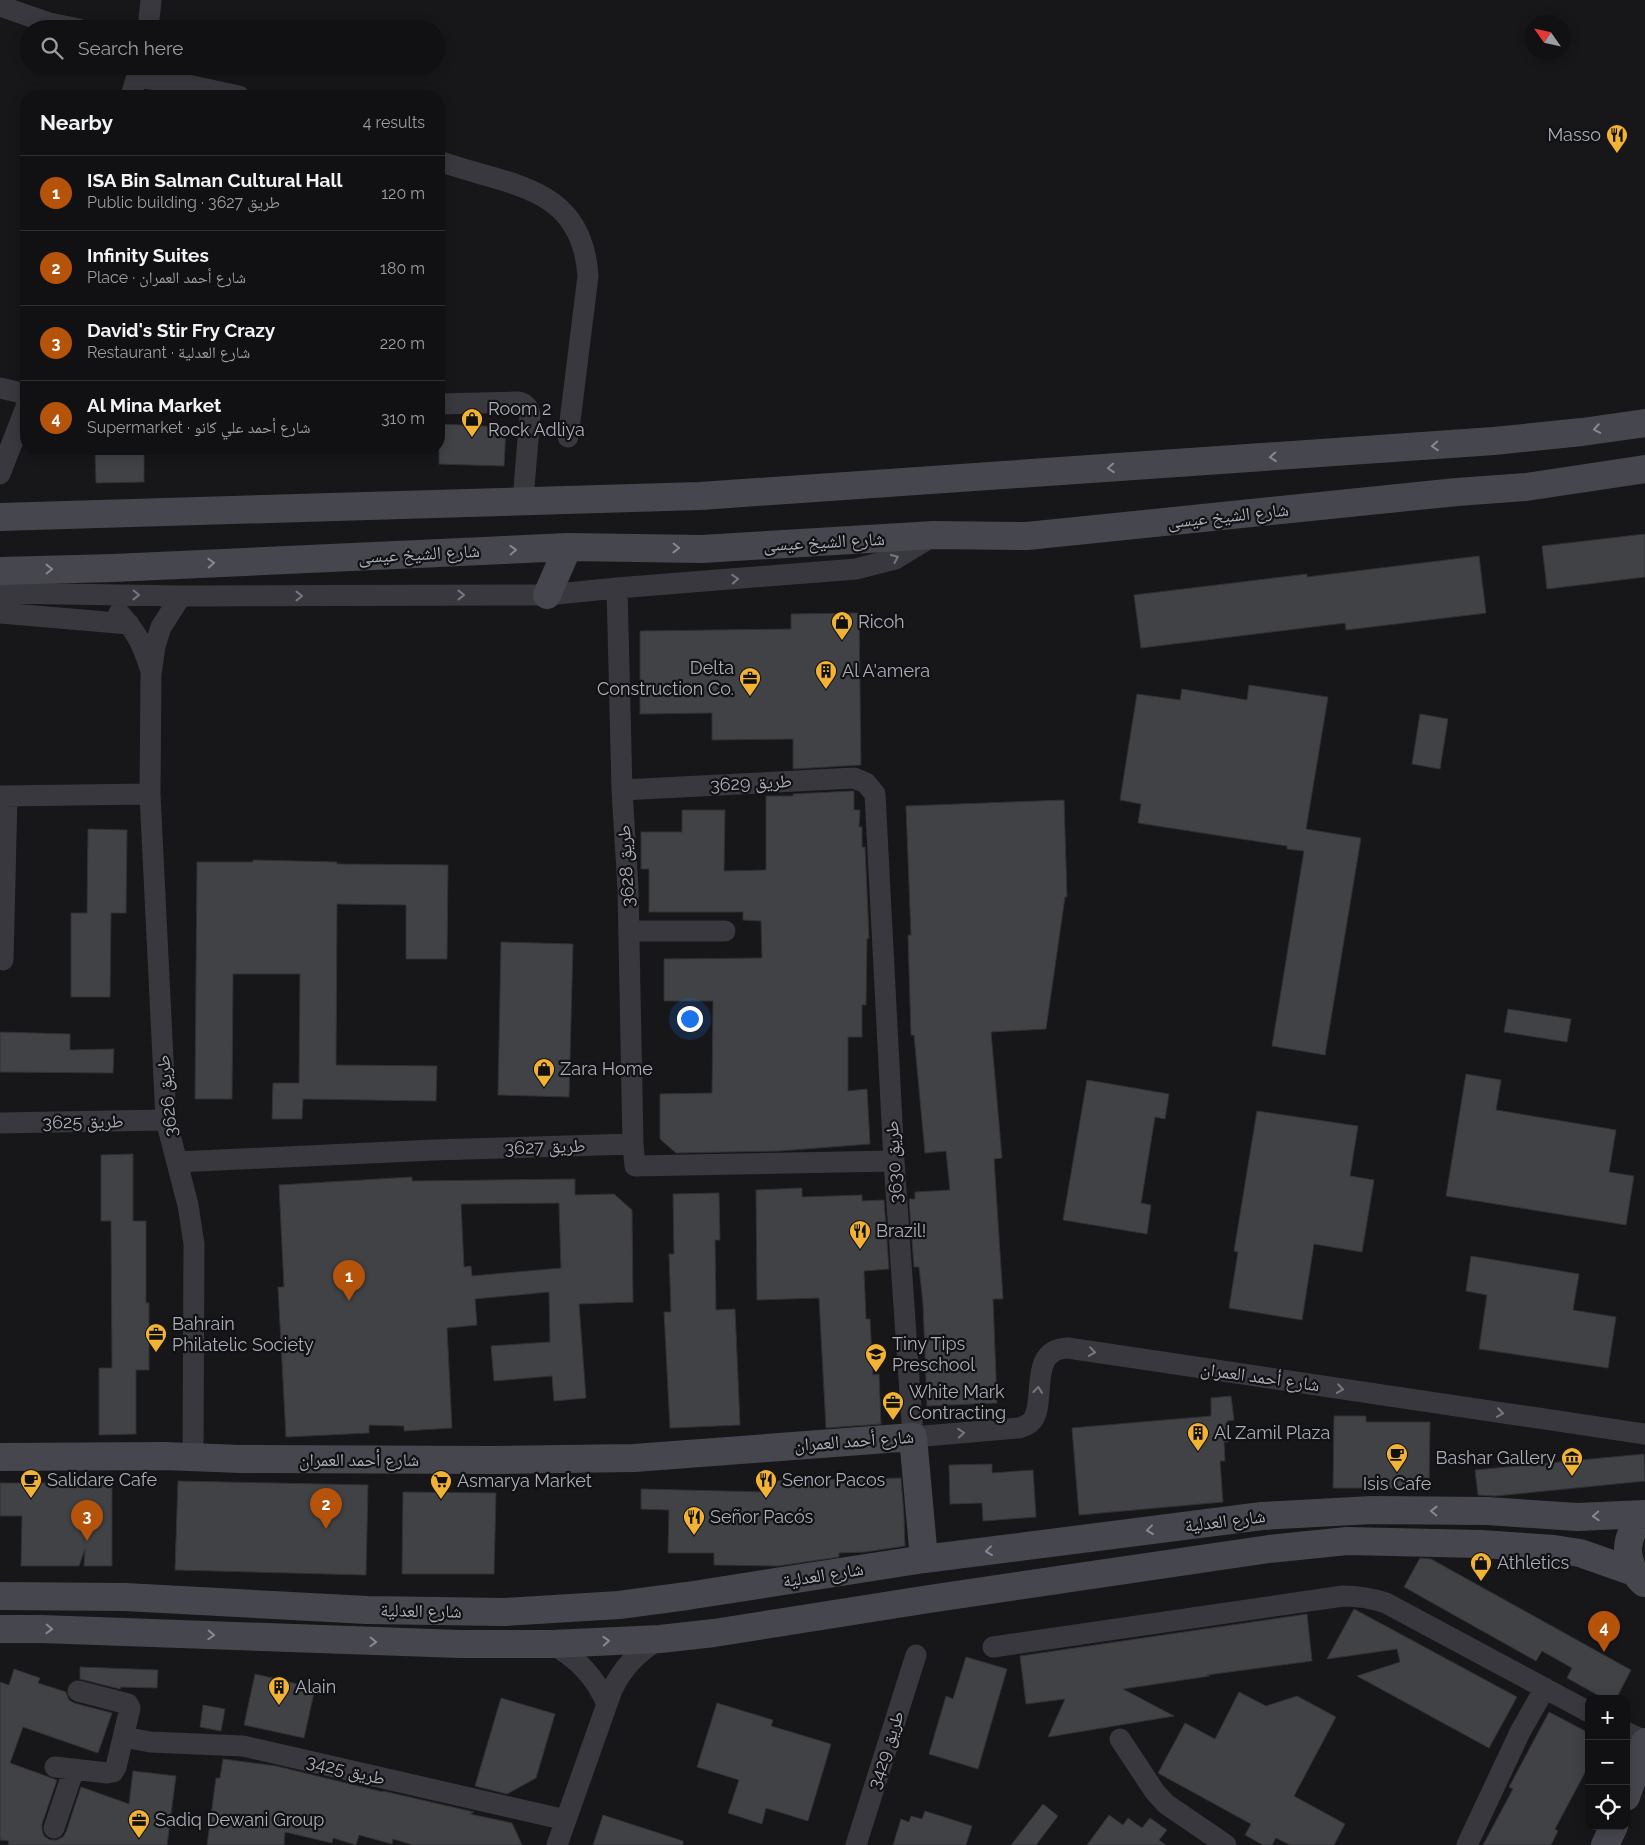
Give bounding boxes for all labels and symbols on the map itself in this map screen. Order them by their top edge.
north arrow [1525,15,1570,60]
restaurant icon: Masso [1605,123,1629,154]
place label: Masso [1547,124,1601,145]
place label: Room 2 Rock Adliya [488,398,585,440]
shop icon: Room 2 Rock Adliya [460,407,484,438]
one-way arrow [1592,424,1601,434]
one-way arrow [1431,440,1439,451]
one-way arrow [1269,451,1277,462]
one-way arrow [1107,462,1115,473]
street label: شارع الشيخ عيسى [1166,499,1290,534]
street label: شارع الشيخ عيسى [763,528,885,557]
street label: شارع الشيخ عيسى [358,540,480,569]
one-way arrow [672,543,680,553]
one-way arrow [510,544,518,555]
one-way arrow [890,554,899,564]
one-way arrow [207,558,215,569]
one-way arrow [45,564,53,575]
one-way arrow [732,573,740,584]
one-way arrow [132,590,140,601]
one-way arrow [458,590,465,600]
one-way arrow [295,591,303,601]
shop icon: Ricoh [830,610,854,641]
place label: Ricoh [858,611,905,632]
place label: Delta Construction Co. [597,657,734,699]
building icon: Al A'amera [814,659,838,690]
place label: Al A'amera [842,660,930,681]
office icon: Delta Construction Co. [738,666,762,697]
street label: طريق 3629 [710,770,792,796]
street label: طريق 3628 [613,824,639,908]
your location [677,1006,703,1032]
street label: طريق 3626 [152,1054,182,1138]
shop icon: Zara Home [532,1057,556,1088]
place label: Zara Home [560,1058,653,1079]
street label: طريق 3625 [42,1110,124,1134]
street label: طريق 3630 [881,1120,907,1204]
street label: طريق 3627 [504,1135,586,1159]
restaurant icon: Brazil! [848,1219,872,1250]
place label: Brazil! [876,1220,926,1241]
pin: 1 [333,1260,365,1301]
place label: Bahrain Philatelic Society [172,1313,314,1355]
office icon: Bahrain Philatelic Society [144,1322,168,1353]
place label: Tiny Tips Preschool [892,1333,975,1375]
school or university icon: Tiny Tips Preschool [864,1342,888,1373]
one-way arrow [1089,1346,1097,1357]
street label: شارع أحمد العمران [1199,1358,1321,1396]
place label: White Mark Contracting [909,1381,1006,1423]
one-way arrow [1336,1383,1344,1394]
one-way arrow [1032,1386,1043,1394]
office icon: White Mark Contracting [881,1390,905,1421]
one-way arrow [1496,1407,1505,1417]
building icon: Al Zamil Plaza [1186,1421,1210,1452]
place label: Al Zamil Plaza [1214,1422,1330,1443]
street label: شارع أحمد العمران [793,1426,915,1456]
one-way arrow [958,1427,966,1438]
cafe icon: Isis Cafe [1385,1442,1409,1473]
museum icon: Bashar Gallery [1560,1446,1584,1477]
place label: Bashar Gallery [1436,1447,1556,1468]
street label: شارع أحمد العمران [299,1449,419,1471]
cafe icon: Salidare Cafe [19,1468,43,1499]
restaurant icon: Senor Pacos [754,1468,778,1499]
place label: Salidare Cafe [47,1469,157,1490]
supermarket icon: Asmarya Market [429,1469,453,1500]
place label: Senor Pacos [782,1469,886,1490]
place label: Asmarya Market [457,1470,592,1491]
place label: Isis Cafe [1363,1473,1432,1494]
pin: 2 [310,1488,342,1529]
pin: 3 [71,1500,103,1541]
restaurant icon: Señor Pacós [682,1505,706,1536]
street label: شارع العدلية [1183,1505,1267,1537]
place label: Señor Pacós [710,1506,814,1527]
one-way arrow [1430,1506,1438,1516]
one-way arrow [1592,1510,1600,1521]
one-way arrow [1146,1525,1154,1535]
one-way arrow [985,1545,993,1556]
shop icon: Athletics [1469,1551,1493,1582]
place label: Athletics [1497,1552,1570,1573]
street label: شارع العدلية [781,1558,865,1592]
street label: شارع العدلية [380,1599,462,1623]
pin: 4 [1588,1611,1620,1652]
one-way arrow [45,1624,53,1634]
one-way arrow [207,1630,215,1641]
one-way arrow [602,1636,610,1647]
one-way arrow [370,1637,378,1647]
building icon: Alain [267,1675,291,1706]
place label: Alain [295,1676,336,1697]
street label: طريق 3429 [863,1708,909,1792]
street label: طريق 3425 [304,1750,388,1790]
office icon: Sadiq Dewani Group [127,1808,151,1839]
place label: Sadiq Dewani Group [155,1809,324,1830]

